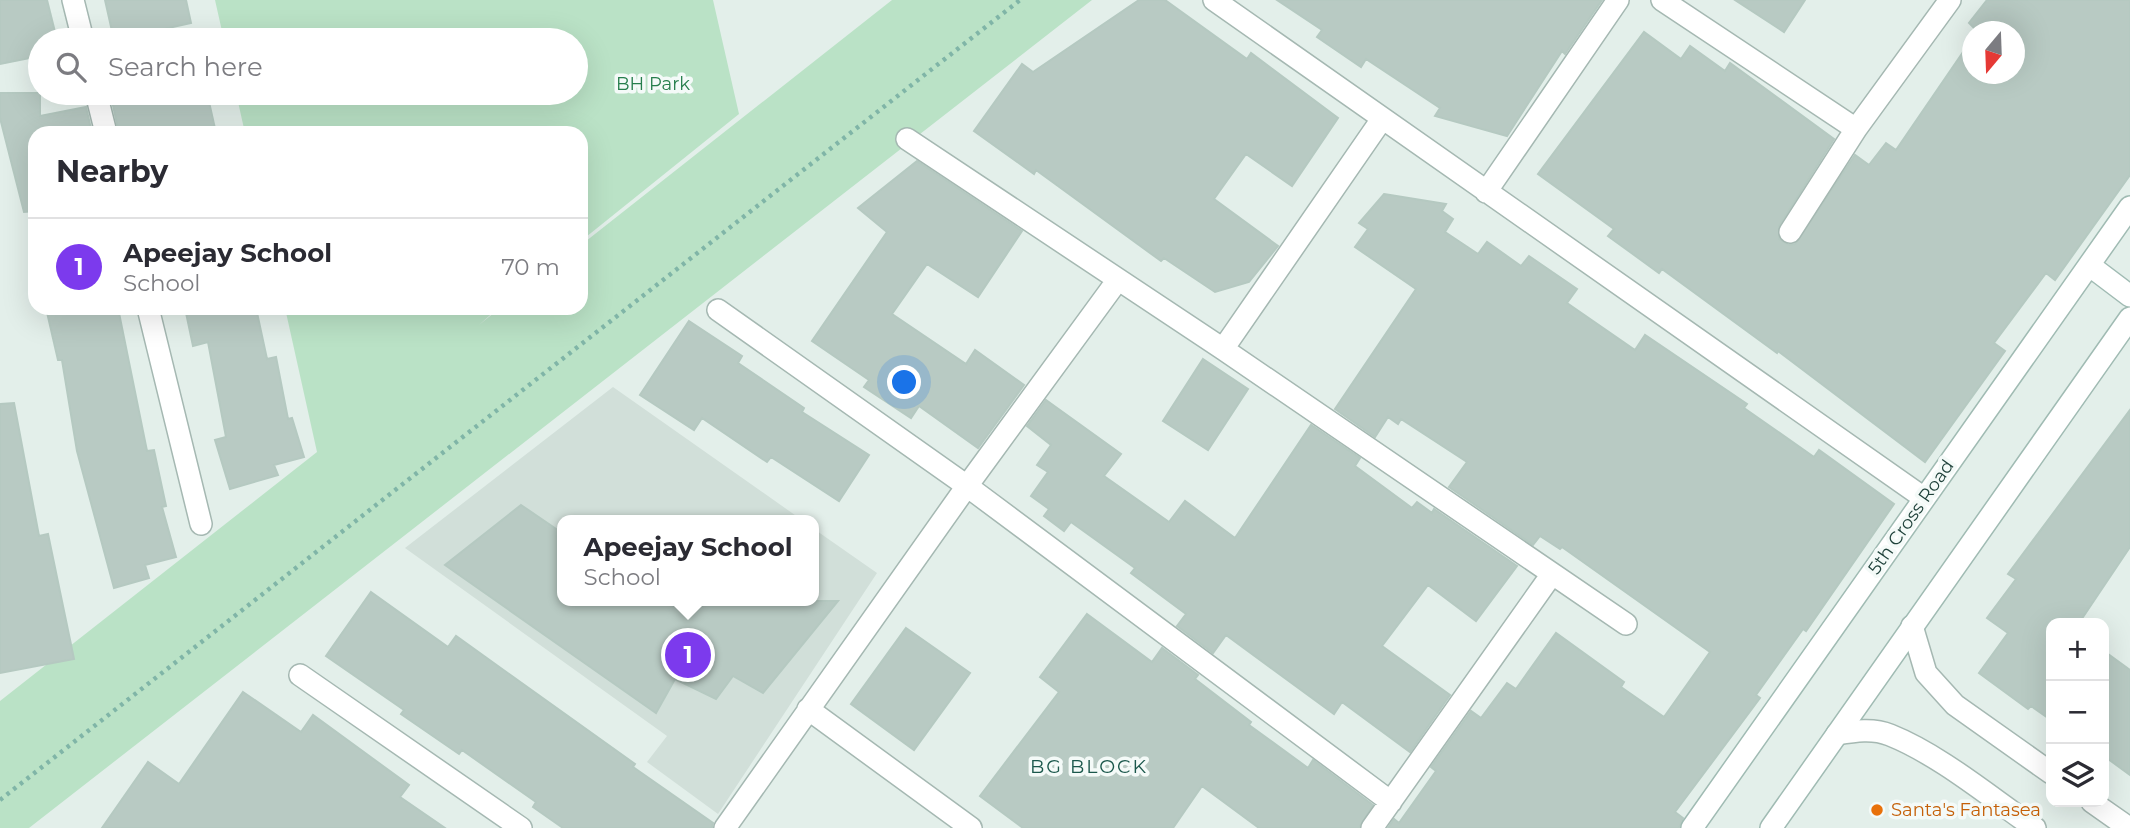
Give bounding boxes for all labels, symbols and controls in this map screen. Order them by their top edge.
north arrow [1962,21,2025,84]
search box [28,28,588,105]
icon: search [52,48,90,86]
text: Search here [108,51,263,83]
park label: BH Park [616,73,690,95]
text: Nearby [56,153,168,190]
text: Apeejay School [123,237,332,269]
text: 1 [74,253,84,281]
text: 70 m [501,253,560,281]
text: School [123,269,201,297]
your location [887,365,921,399]
street label: 5th Cross Road [1863,455,1959,579]
popup [557,515,819,606]
text: Apeejay School [584,531,793,563]
text: School [584,563,661,591]
map controls [2046,618,2109,807]
button: + [2046,618,2109,681]
pin: 1 [665,629,711,681]
button: − [2046,681,2109,744]
button: layers [2046,744,2109,807]
district label: BG BLOCK [1030,755,1148,778]
place label: Santa's Fantasea [1891,799,2041,821]
marker: Santa's Fantasea [1869,802,1885,818]

